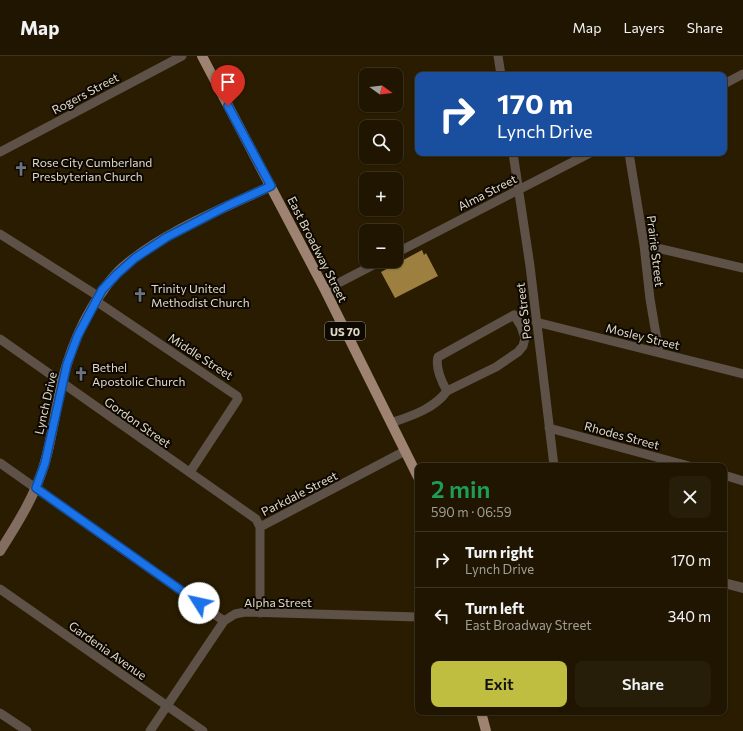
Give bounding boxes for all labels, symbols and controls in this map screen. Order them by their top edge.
text: Map [20,16,59,39]
text: Map [573,19,601,36]
text: Layers [623,19,665,36]
text: Share [687,19,723,36]
pin [211,65,245,106]
north arrow [359,68,403,112]
map controls [359,68,403,268]
street label: Rogers Street [49,69,121,117]
icon: arrive [217,71,239,93]
text: 170 m [497,86,573,120]
icon: right [431,88,483,140]
button: search [359,120,403,164]
text: Lynch Drive [497,120,593,142]
place label: Rose City Cumberland Presbyterian Church [32,155,152,183]
church icon: Rose City Cumberland Presbyterian Church [13,161,29,177]
street label: Alma Street [455,171,519,213]
button: + [359,172,403,216]
street label: East Broadway Street [285,194,351,304]
street label: Prairie Street [645,214,667,288]
button: − [359,224,403,268]
place label: Trinity United Methodist Church [151,281,250,309]
street label: Poe Street [513,282,533,340]
church icon: Trinity United Methodist Church [132,287,148,303]
street label: Mosley Street [605,320,681,352]
road number: US 70 [325,322,365,340]
street label: Middle Street [166,330,236,382]
place label: Bethel Apostolic Church [92,360,185,388]
church icon: Bethel Apostolic Church [73,366,89,382]
street label: Lynch Drive [31,370,59,436]
street label: Gordon Street [102,394,174,450]
street label: Rhodes Street [583,418,661,452]
street label: Parkdale Street [259,468,340,518]
text: 2 min [431,474,490,503]
button: close [669,476,711,518]
text: 590 m · 06:59 [431,504,512,520]
text: Turn right [465,543,534,561]
icon: right [431,549,453,571]
text: 170 m [671,551,711,569]
text: Lynch Drive [465,561,534,577]
position arrow [178,582,220,624]
street label: Alpha Street [244,595,312,609]
text: Turn left [465,599,524,617]
icon: left [431,605,453,627]
text: 340 m [668,607,711,625]
text: East Broadway Street [465,617,592,633]
street label: Gardenia Avenue [67,618,149,682]
button: Exit [431,661,567,707]
button: Share [575,661,711,707]

